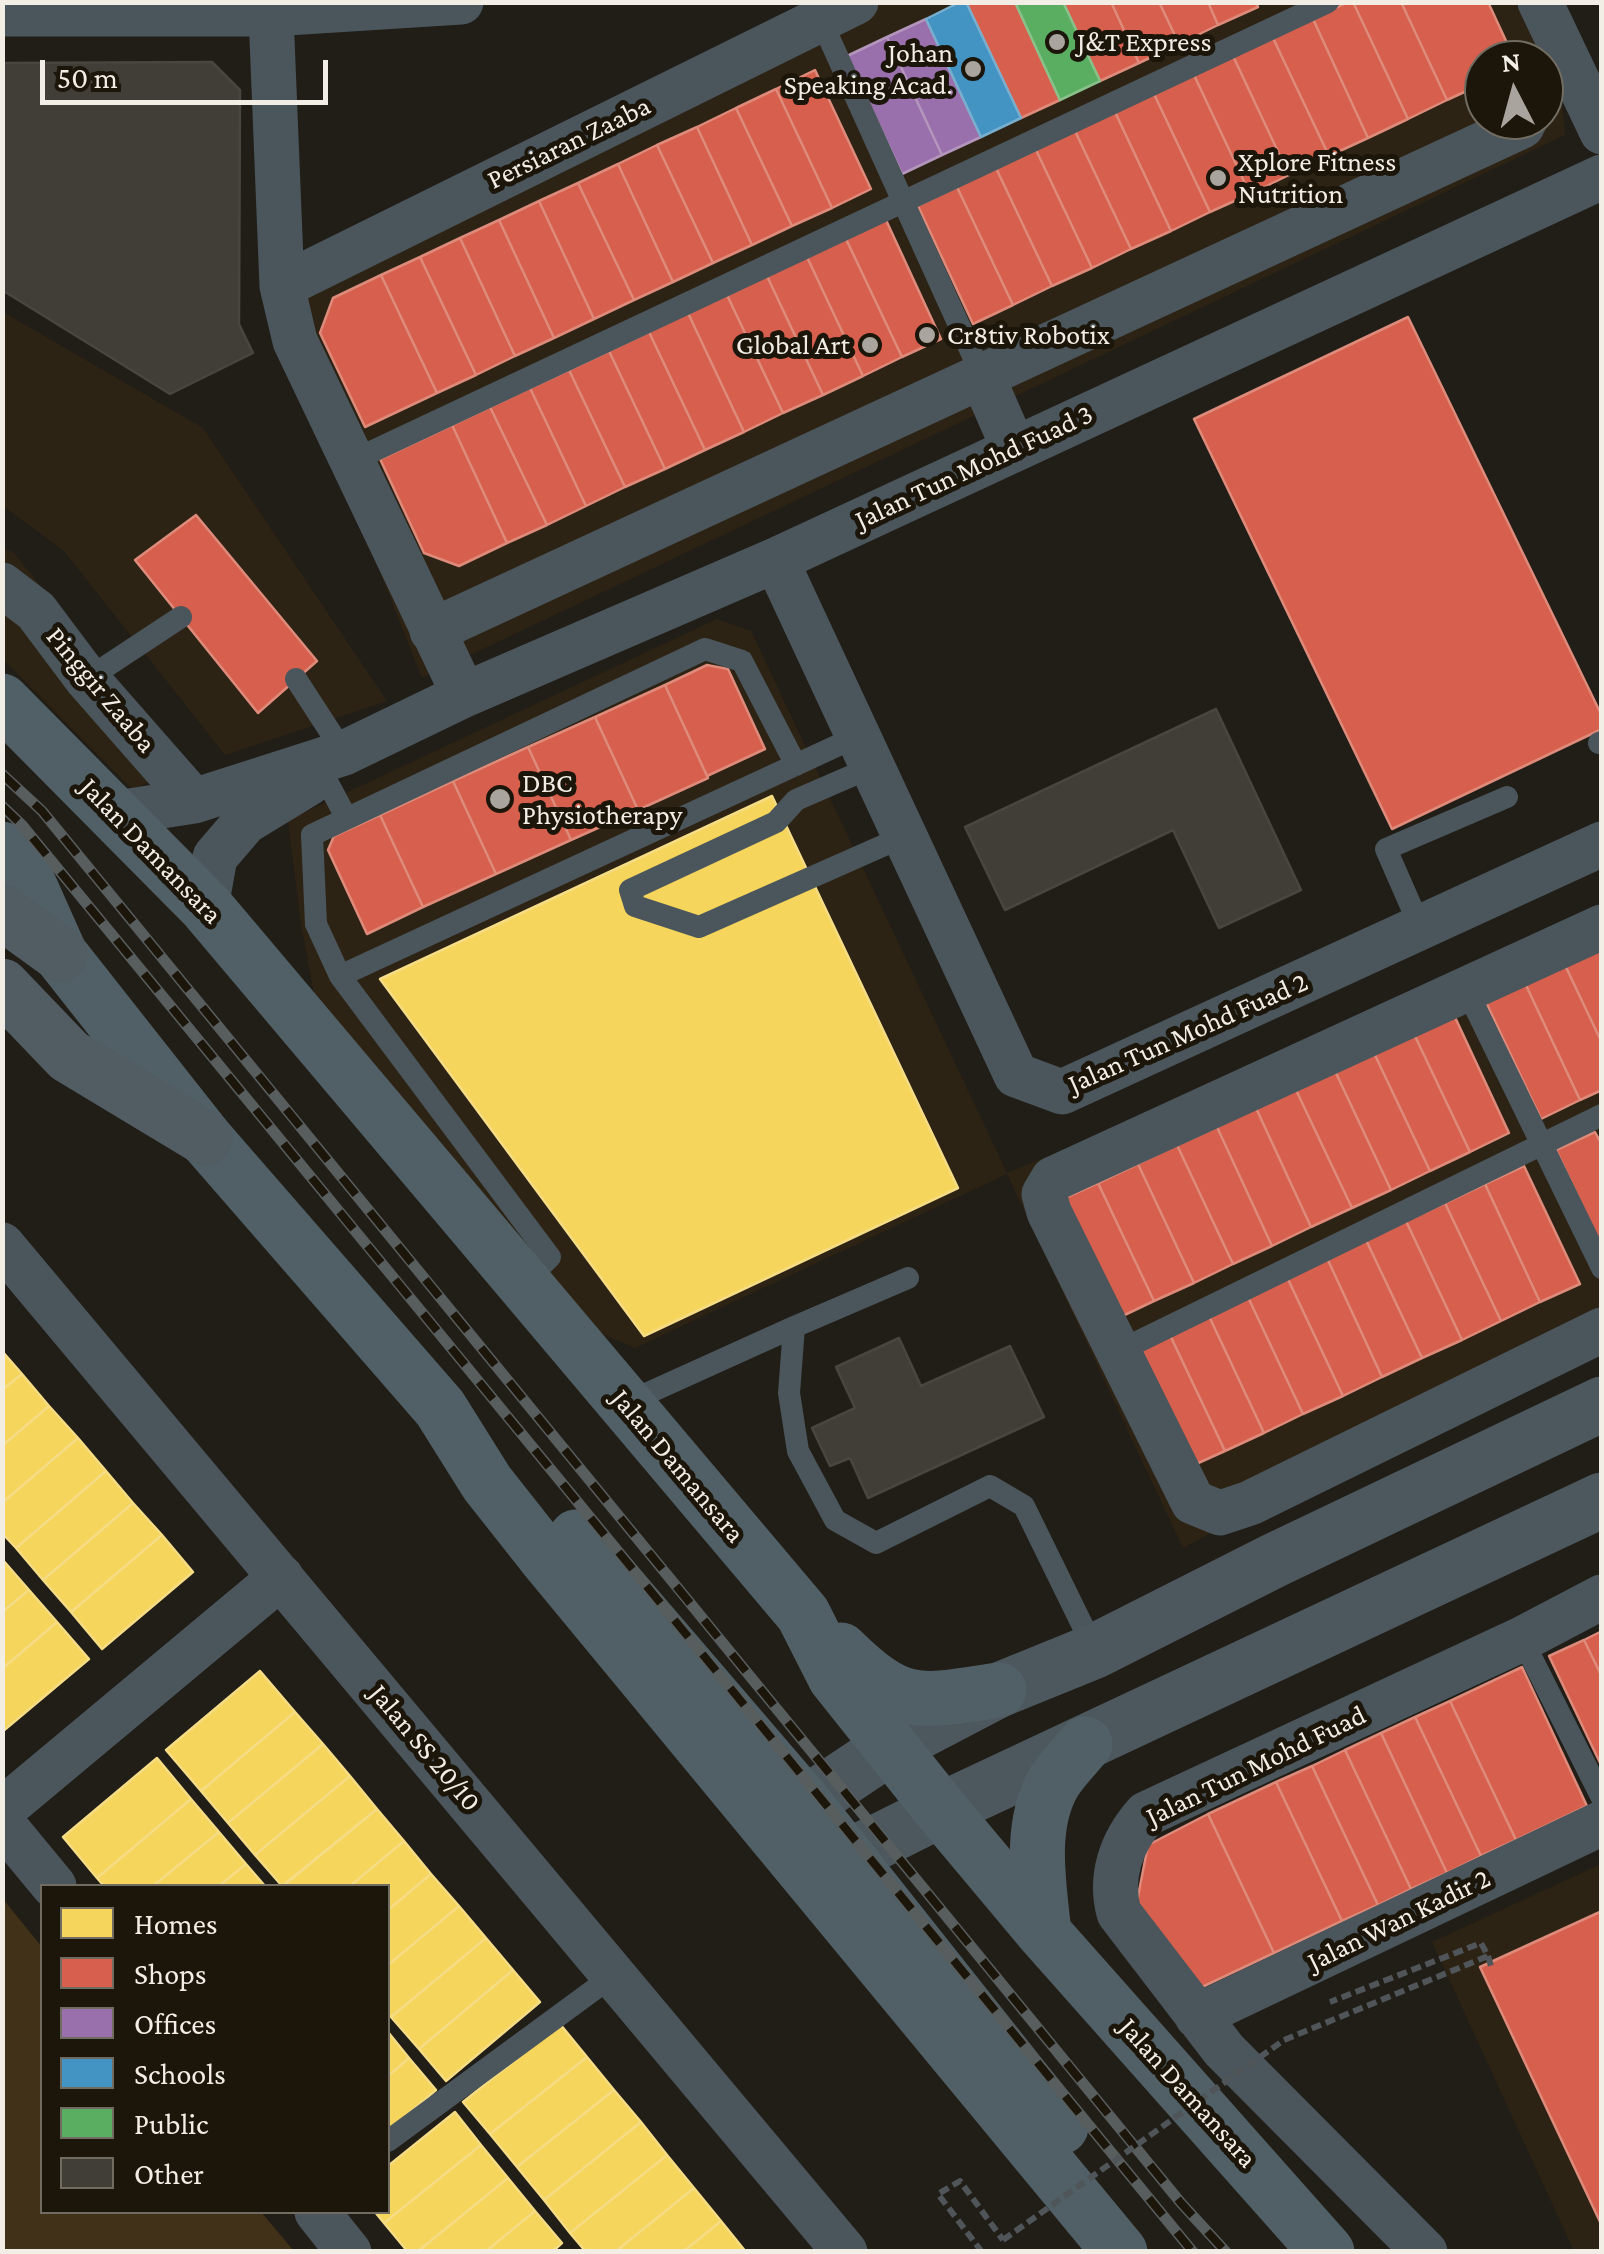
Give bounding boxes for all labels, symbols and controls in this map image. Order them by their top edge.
place label: J&T Express [1077,25,1211,59]
marker: J&T Express [1046,31,1068,53]
place label: Johan Speaking Acad. [784,36,953,102]
scale bar [45,40,332,102]
north arrow [1464,40,1564,140]
text: N [1500,45,1522,78]
marker: Johan Speaking Acad. [962,58,984,80]
text: 50 m [57,61,118,94]
street label: Persiaran Zaaba [482,89,656,197]
place label: Xplore Fitness Nutrition [1238,145,1396,211]
marker: Xplore Fitness Nutrition [1207,167,1229,189]
place label: Cr8tiv Robotix [947,318,1110,352]
marker: Cr8tiv Robotix [916,324,938,346]
place label: Global Art [736,328,850,362]
marker: Global Art [859,334,881,356]
street label: Jalan Tun Mohd Fuad 3 [850,397,1098,537]
street label: Pinggir Zaaba [39,620,163,760]
place label: DBC Physiotherapy [522,766,682,832]
street label: Jalan Damansara [73,771,229,931]
marker: DBC Physiotherapy [487,786,513,812]
street label: Jalan Tun Mohd Fuad 2 [1063,965,1313,1101]
street label: Jalan Damansara [604,1382,752,1550]
street label: Jalan SS 20/10 [362,1678,488,1818]
street label: Jalan Tun Mohd Fuad [1141,1698,1371,1834]
street label: Jalan Wan Kadir 2 [1302,1861,1496,1979]
legend [40,1884,390,2214]
text: Homes [134,1907,218,1940]
text: Shops [134,1957,207,1990]
text: Offices [134,2007,216,2040]
street label: Jalan Damansara [1112,2011,1264,2175]
text: Schools [134,2057,226,2090]
text: Public [134,2107,209,2140]
text: Other [134,2157,204,2190]

